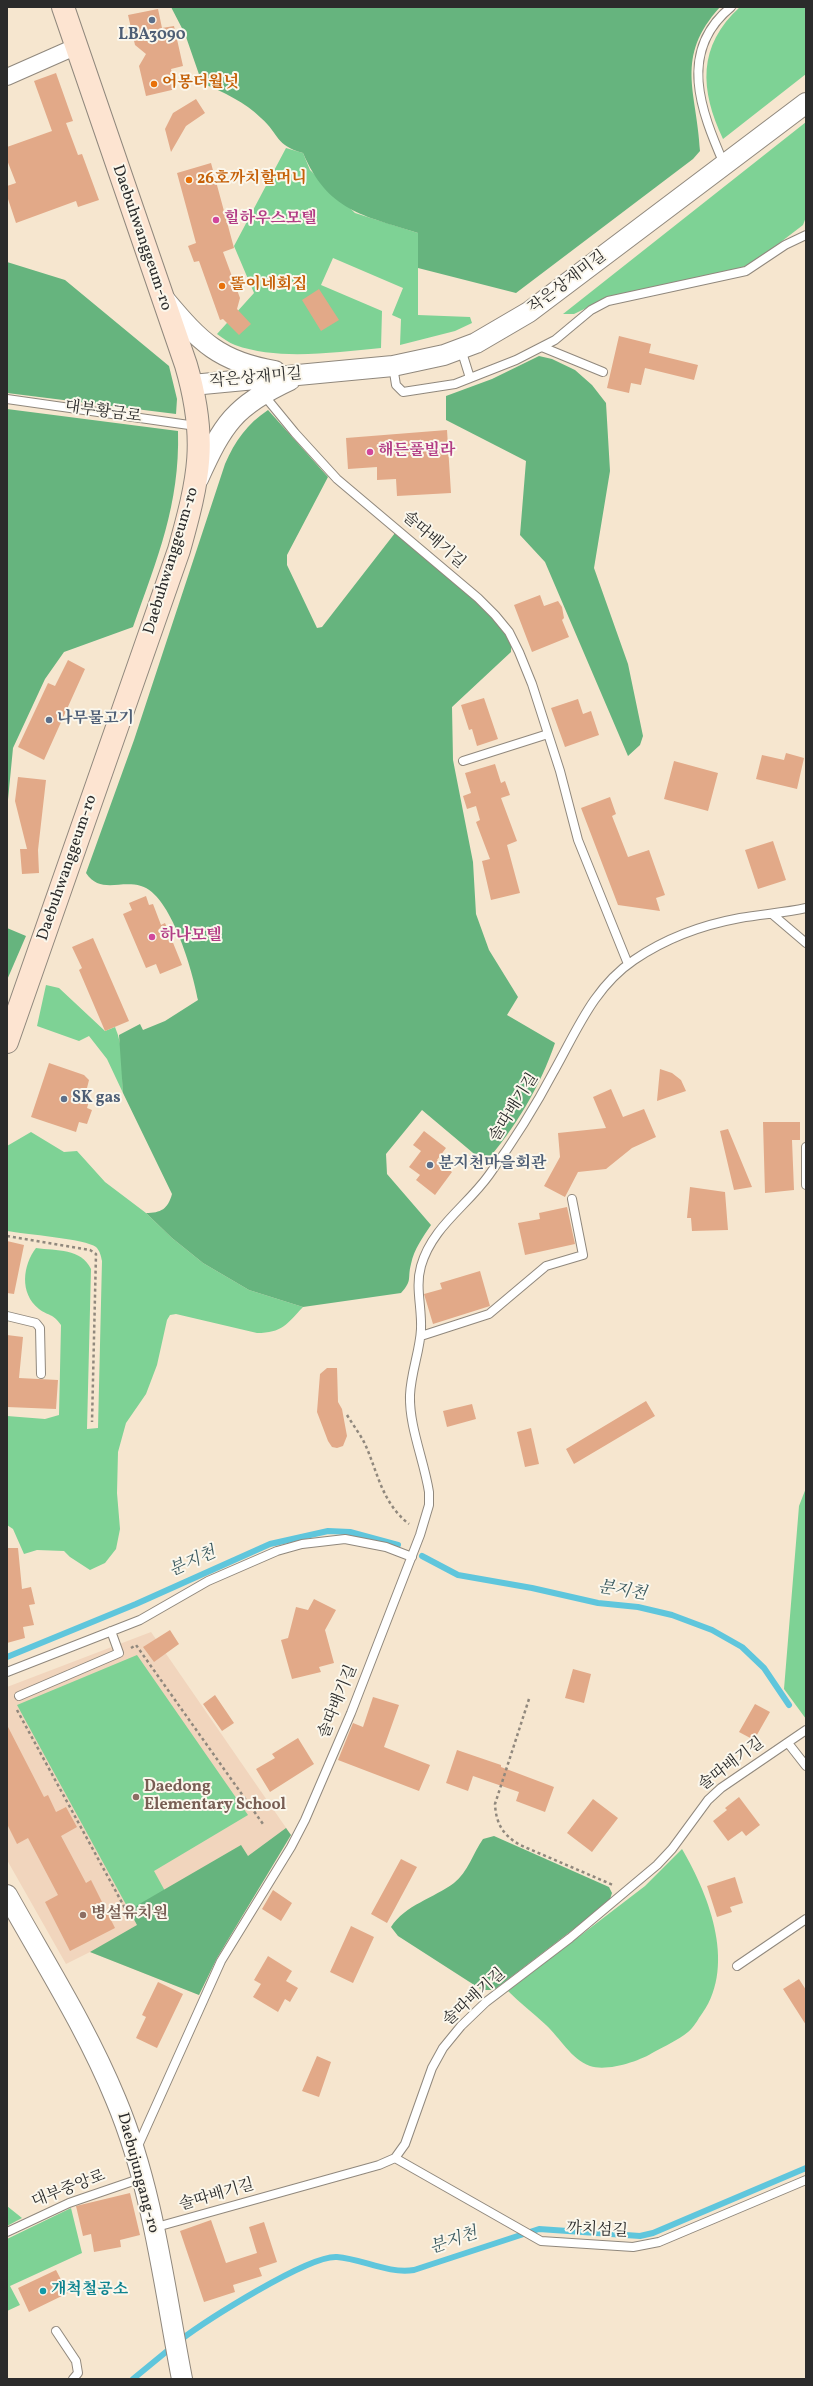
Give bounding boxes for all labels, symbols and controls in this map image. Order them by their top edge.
marker: LBA3090 [147,15,157,25]
place label: LBA3090 [118,26,186,46]
place label: 어몽더월넛 [162,74,239,94]
marker: 어몽더월넛 [149,79,159,89]
street label: Daebuhwanggeum-ro [107,163,175,313]
place label: 26호까치할머니 [197,170,307,190]
marker: 26호까치할머니 [184,175,194,185]
place label: 힐하우스모텔 [224,210,317,230]
marker: 힐하우스모텔 [211,215,221,225]
street label: 작은상재미길 [525,247,611,319]
place label: 똘이네회집 [230,276,307,296]
marker: 똘이네회집 [217,281,227,291]
street label: 작은상재미길 [209,365,303,393]
street label: 대부황금로 [63,398,143,428]
place label: 해든풀빌라 [378,442,455,462]
marker: 해든풀빌라 [365,447,375,457]
street label: Daebuhwanggeum-ro [140,485,204,637]
street label: 솔따배기길 [398,508,468,574]
place label: 나무물고기 [57,710,134,730]
marker: 나무물고기 [44,715,54,725]
street label: Daebuhwanggeum-ro [34,793,102,943]
place label: 하나모텔 [160,927,222,947]
marker: 하나모텔 [147,932,157,942]
street label: 솔따배기길 [486,1070,544,1146]
place label: SK gas [72,1089,121,1109]
marker: SK gas [59,1094,69,1104]
place label: 분지천마을회관 [438,1155,546,1175]
marker: 분지천마을회관 [425,1160,435,1170]
water label: 분지천 [166,1544,220,1582]
water label: 분지천 [596,1578,648,1606]
street label: 솔따배기길 [316,1663,362,1741]
street label: 솔따배기길 [695,1734,769,1796]
place label: Daedong Elementary School [144,1778,286,1816]
marker: Daedong Elementary School [131,1792,141,1802]
place label: 병설유치원 [91,1905,168,1925]
marker: 병설유치원 [78,1910,88,1920]
street label: 솔따배기길 [440,1965,510,2031]
street label: Daebujungang-ro [112,2111,162,2235]
street label: 대부중앙로 [29,2167,109,2213]
street label: 솔따배기길 [177,2176,257,2216]
street label: 까치섬길 [566,2220,628,2242]
water label: 분지천 [427,2224,481,2260]
place label: 개척철공소 [51,2281,128,2301]
marker: 개척철공소 [38,2286,48,2296]

